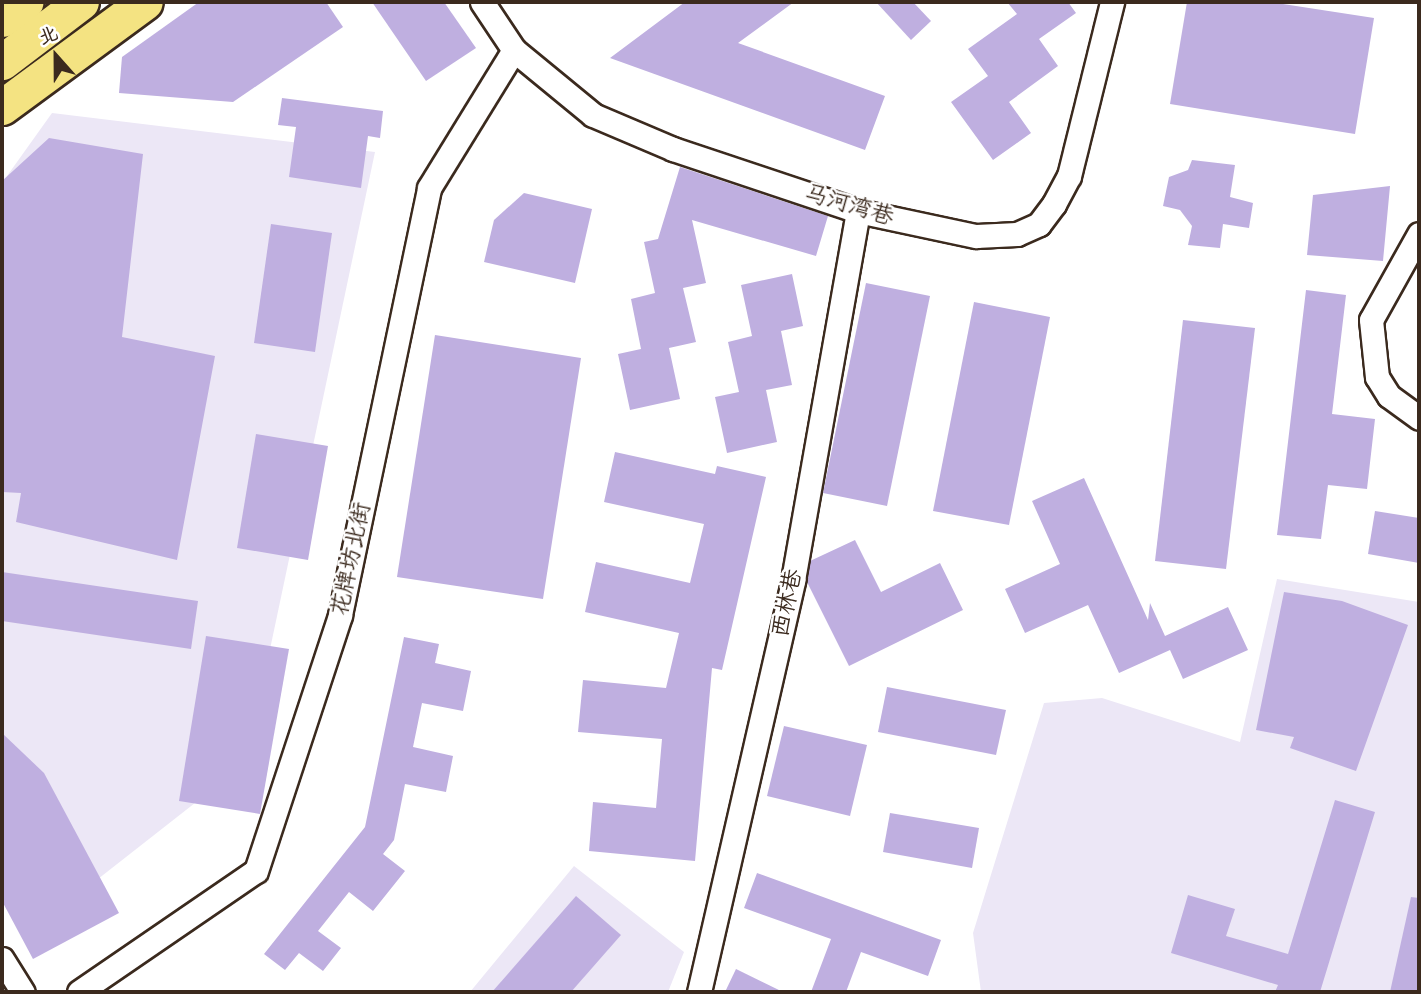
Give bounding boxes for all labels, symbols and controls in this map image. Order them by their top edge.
text: 北 [35,20,62,52]
north arrow [21,21,91,91]
street label: 马河湾巷 [801,179,897,231]
street label: 花牌坊北街 [326,500,376,618]
street label: 西林巷 [766,566,808,640]

